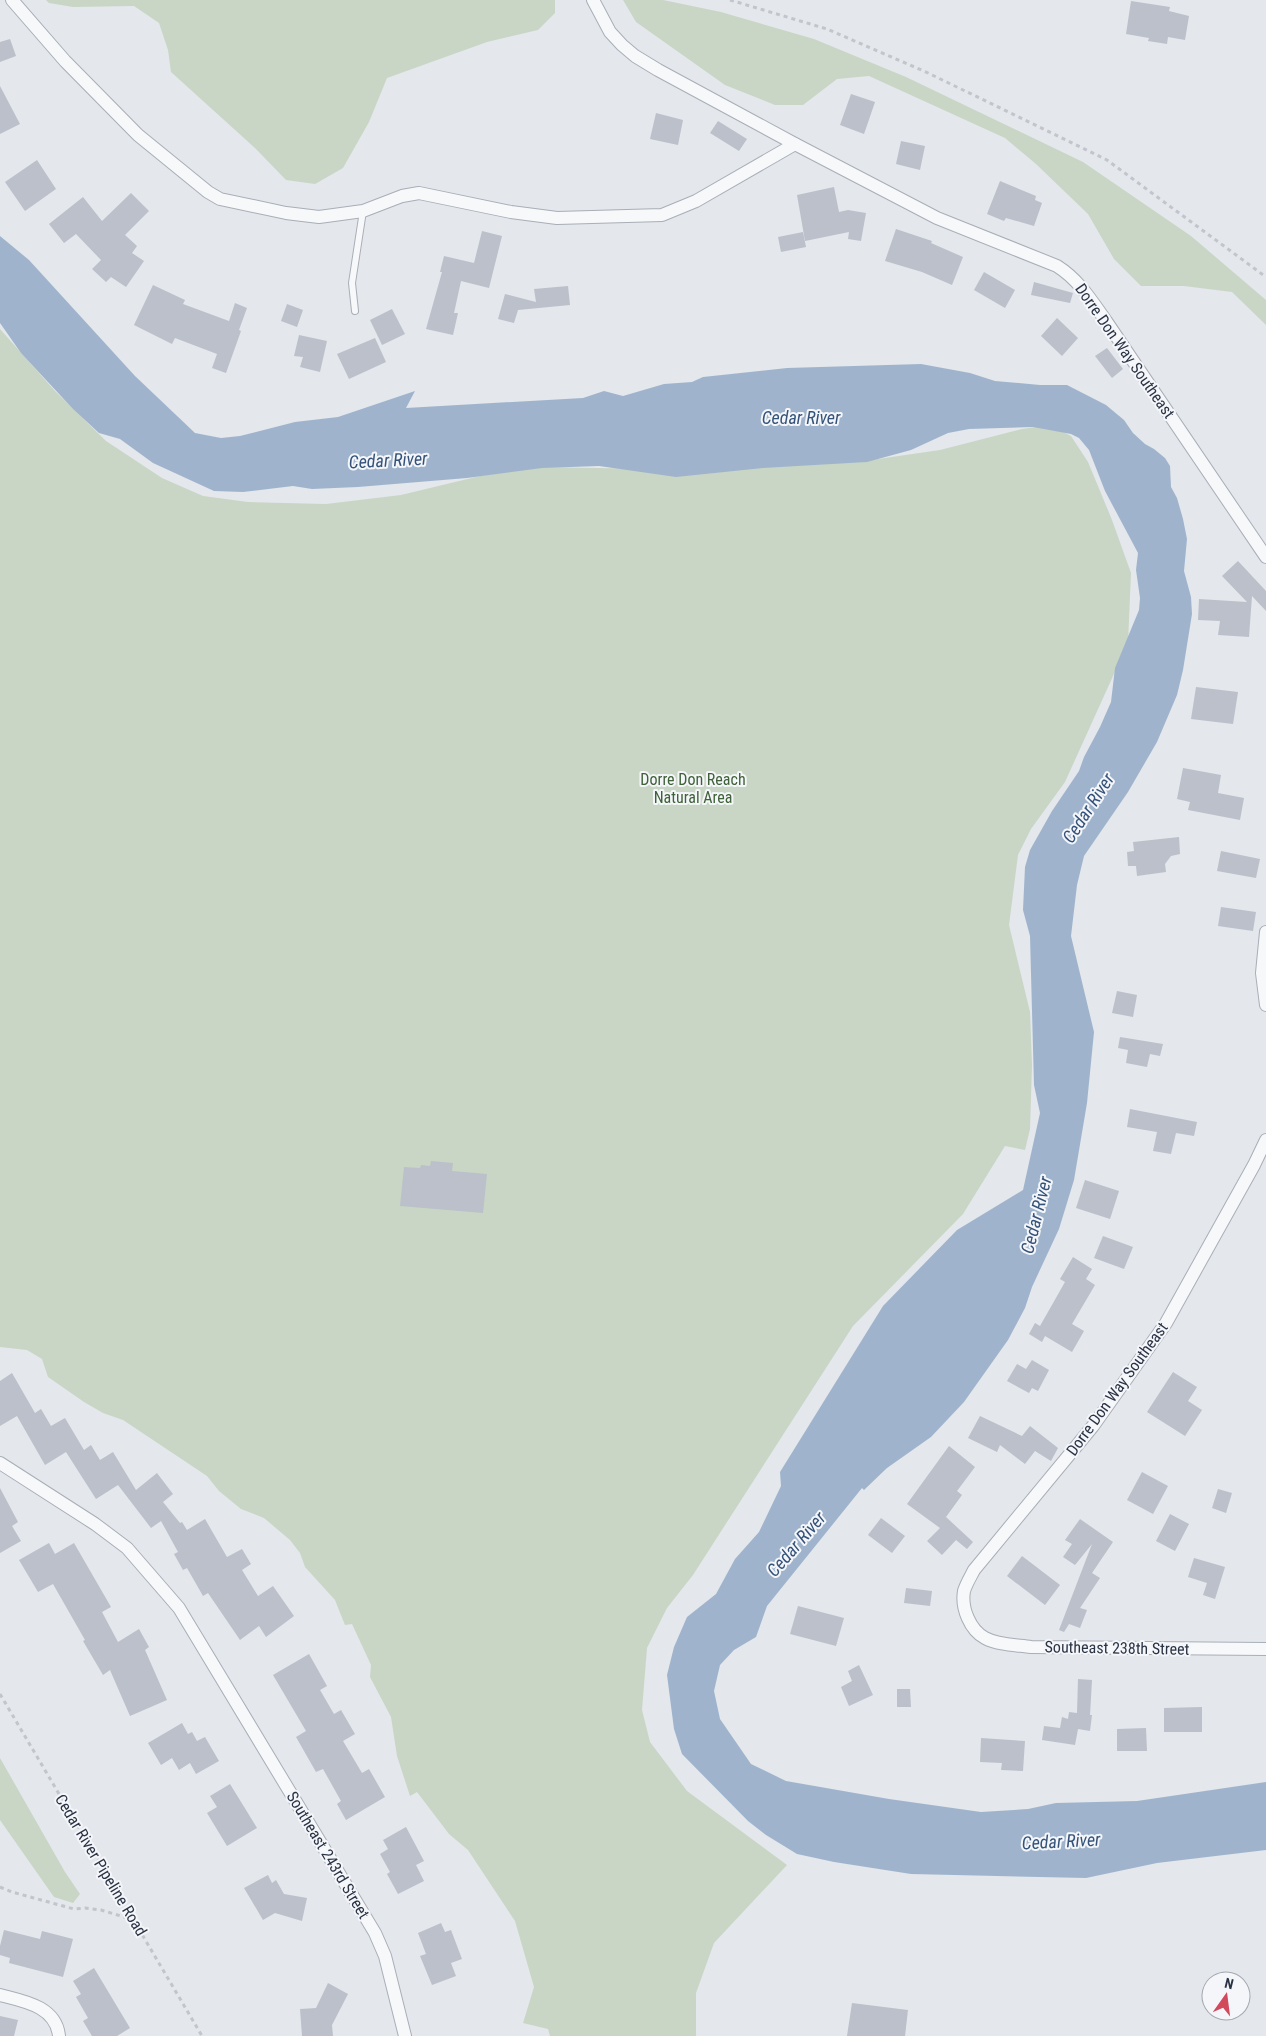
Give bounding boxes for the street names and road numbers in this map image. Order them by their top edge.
street label: Dorre Don Way Southeast [1071,280,1179,422]
street label: Dorre Don Way Southeast [1062,1318,1172,1459]
street label: Southeast 238th Street [1044,1637,1190,1659]
street label: Southeast 243rd Street [283,1788,374,1922]
street label: Cedar River Pipeline Road [51,1791,151,1939]

